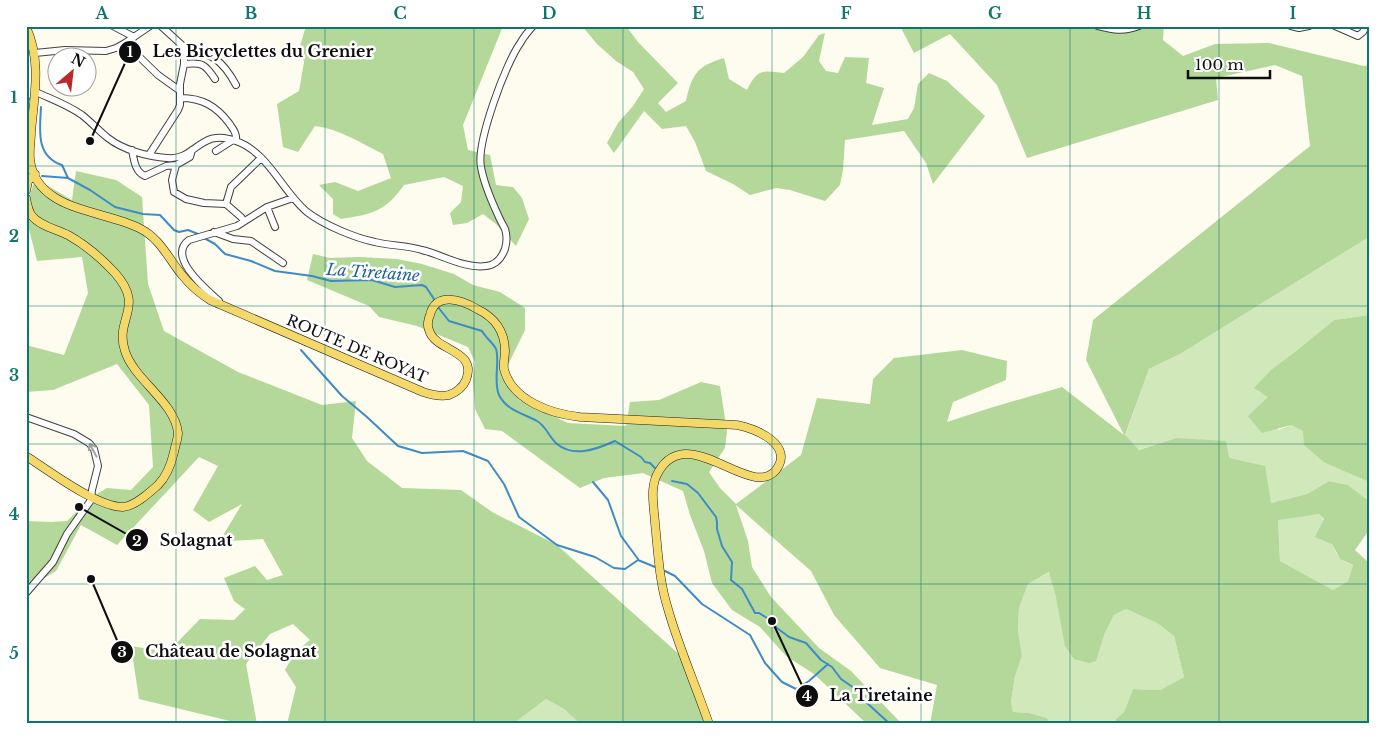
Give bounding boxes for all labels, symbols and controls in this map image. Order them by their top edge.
text: A [95,3,110,23]
text: B [245,3,258,23]
text: C [393,3,407,23]
text: D [542,3,556,23]
text: E [692,3,704,23]
text: F [840,3,852,23]
text: G [988,3,1002,23]
text: H [1136,3,1152,23]
text: I [1290,3,1297,23]
callout: Les Bicyclettes du Grenier [117,36,383,67]
text: Les Bicyclettes du Grenier [153,41,373,61]
text: 1 [127,42,134,61]
north arrow [48,48,98,98]
scale bar [1188,48,1270,80]
text: N [68,49,88,72]
text: 100 m [1195,55,1244,74]
text: 1 [11,87,18,107]
text: 2 [9,226,19,246]
water label: La Tiretaine [325,259,421,285]
street label: ROUTE DE ROYAT [284,310,431,387]
text: 3 [9,365,19,385]
one-way arrow [88,443,98,458]
text: 4 [9,504,19,524]
callout: Solagnat [125,525,242,556]
text: Solagnat [160,530,233,550]
text: 2 [132,531,142,550]
callout: Château de Solagnat [110,636,326,667]
text: Château de Solagnat [145,641,318,661]
text: 3 [117,642,127,661]
text: 5 [9,643,19,663]
callout: La Tiretaine [795,680,943,711]
text: La Tiretaine [829,685,933,705]
text: 4 [802,686,812,705]

